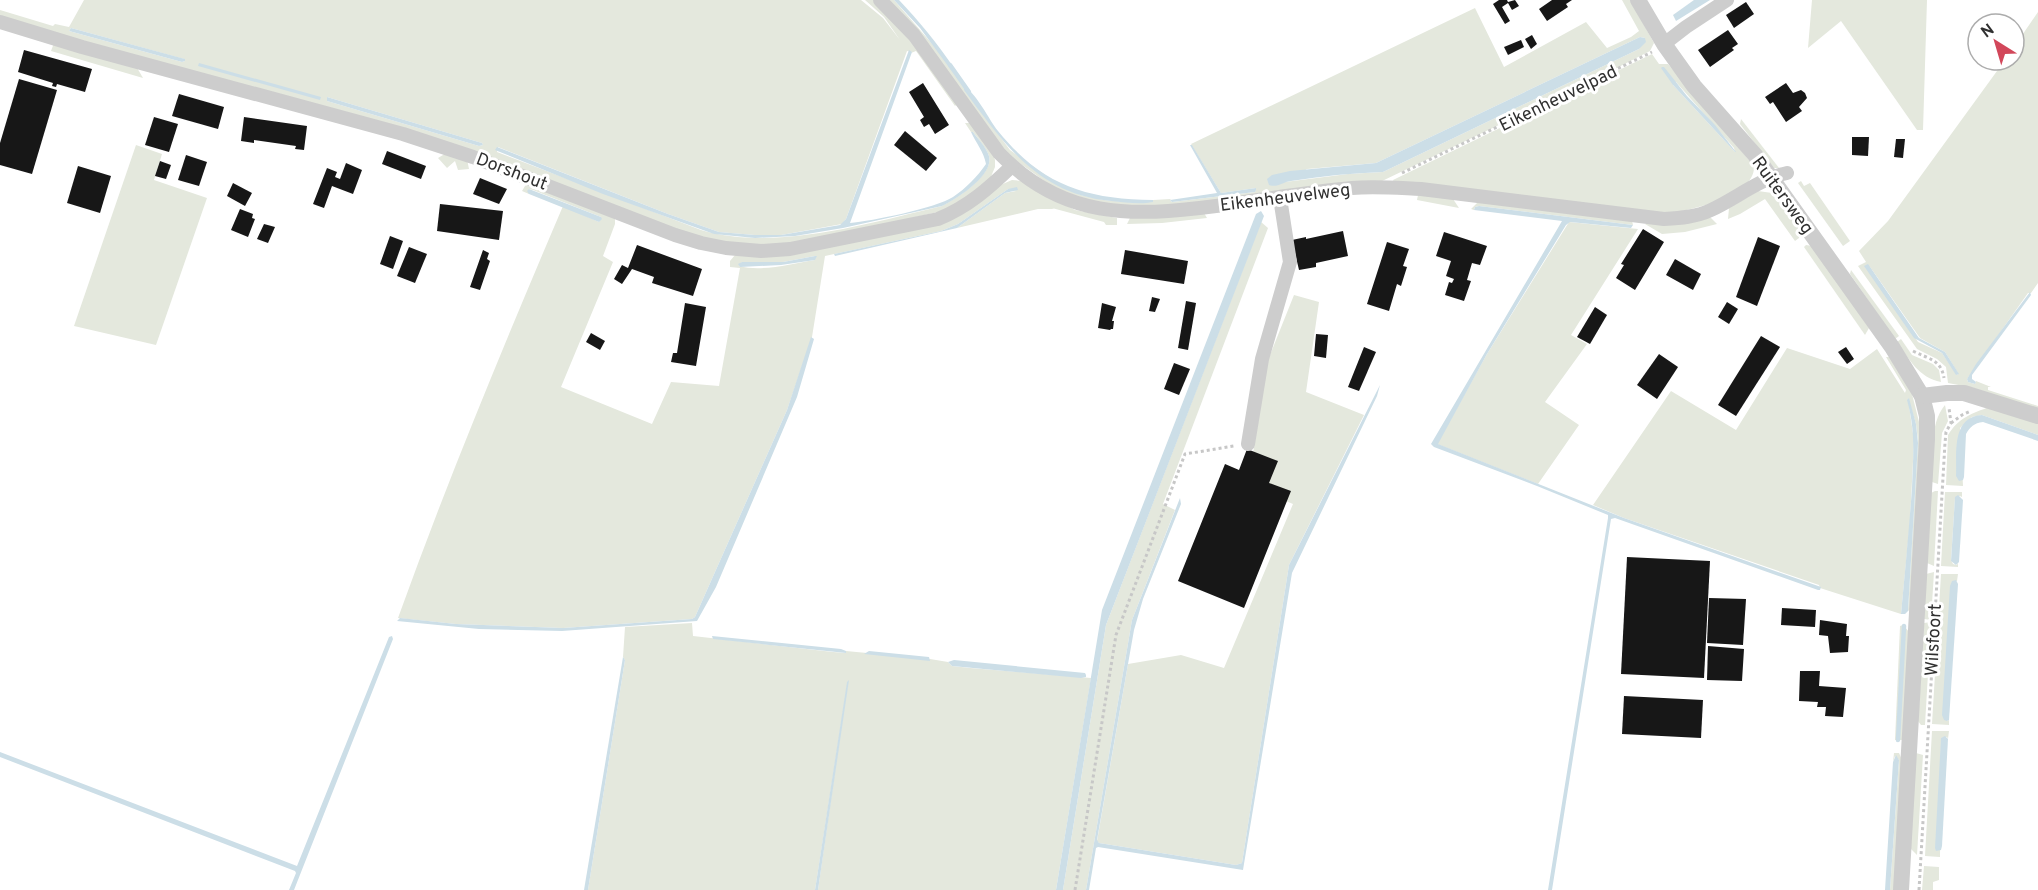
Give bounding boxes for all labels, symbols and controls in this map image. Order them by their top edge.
north arrow [1966,12,2026,72]
text: N [1978,20,1999,43]
street label: Eikenheuvelpad [1496,61,1621,138]
street label: Dorshout [472,148,550,197]
street label: Ruitersweg [1746,152,1818,239]
street label: Eikenheuvelweg [1219,179,1352,218]
street label: Wilsfoort [1921,603,1948,677]

